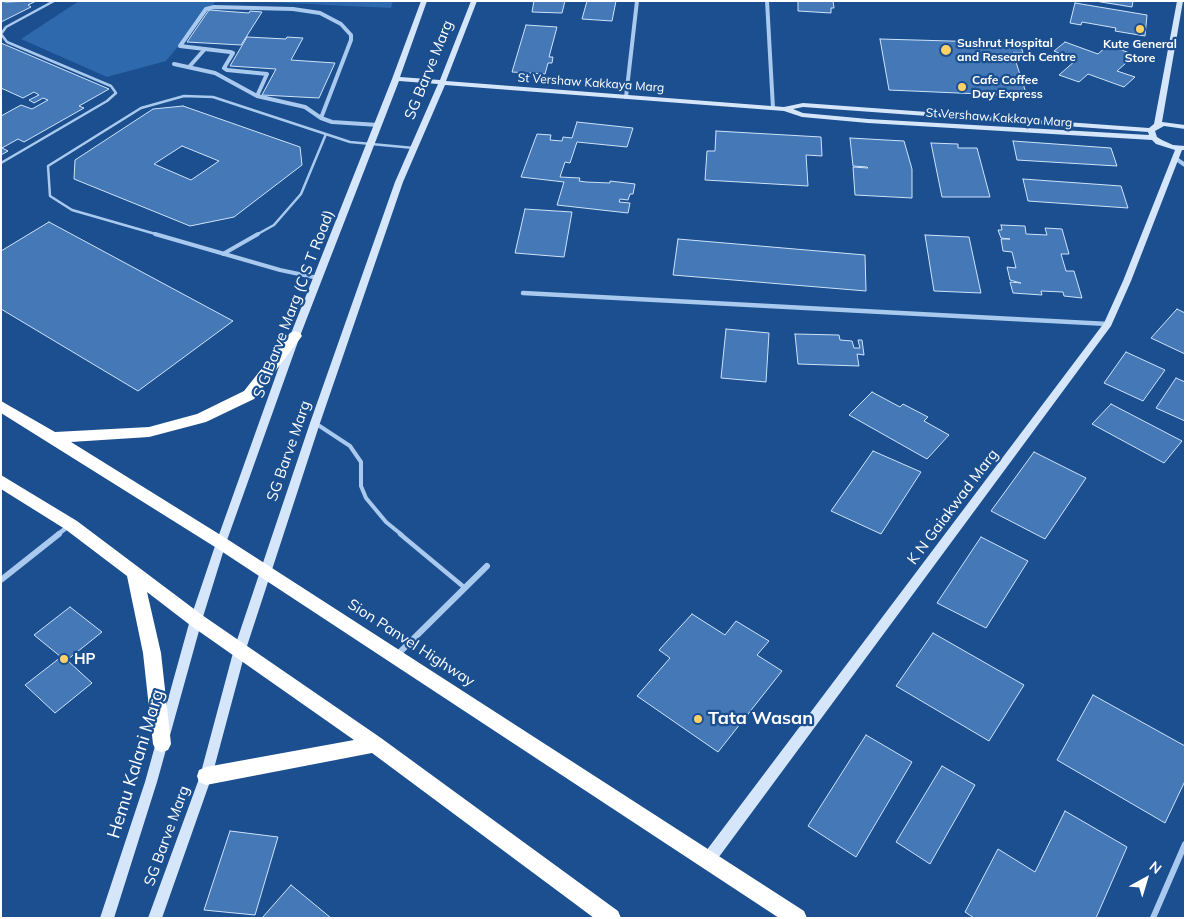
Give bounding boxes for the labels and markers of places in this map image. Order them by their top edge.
marker: Kute General Store [1134,23,1146,35]
place label: Sushrut Hospital and Research Centre [957,36,1076,64]
place label: Kute General Store [1103,37,1177,65]
marker: Sushrut Hospital and Research Centre [939,43,953,57]
place label: Cafe Coffee Day Express [972,73,1043,101]
marker: Cafe Coffee Day Express [956,81,968,93]
place label: HP [74,650,96,668]
marker: HP [58,653,70,665]
place label: Tata Wasan [708,708,813,730]
marker: Tata Wasan [692,713,704,725]

